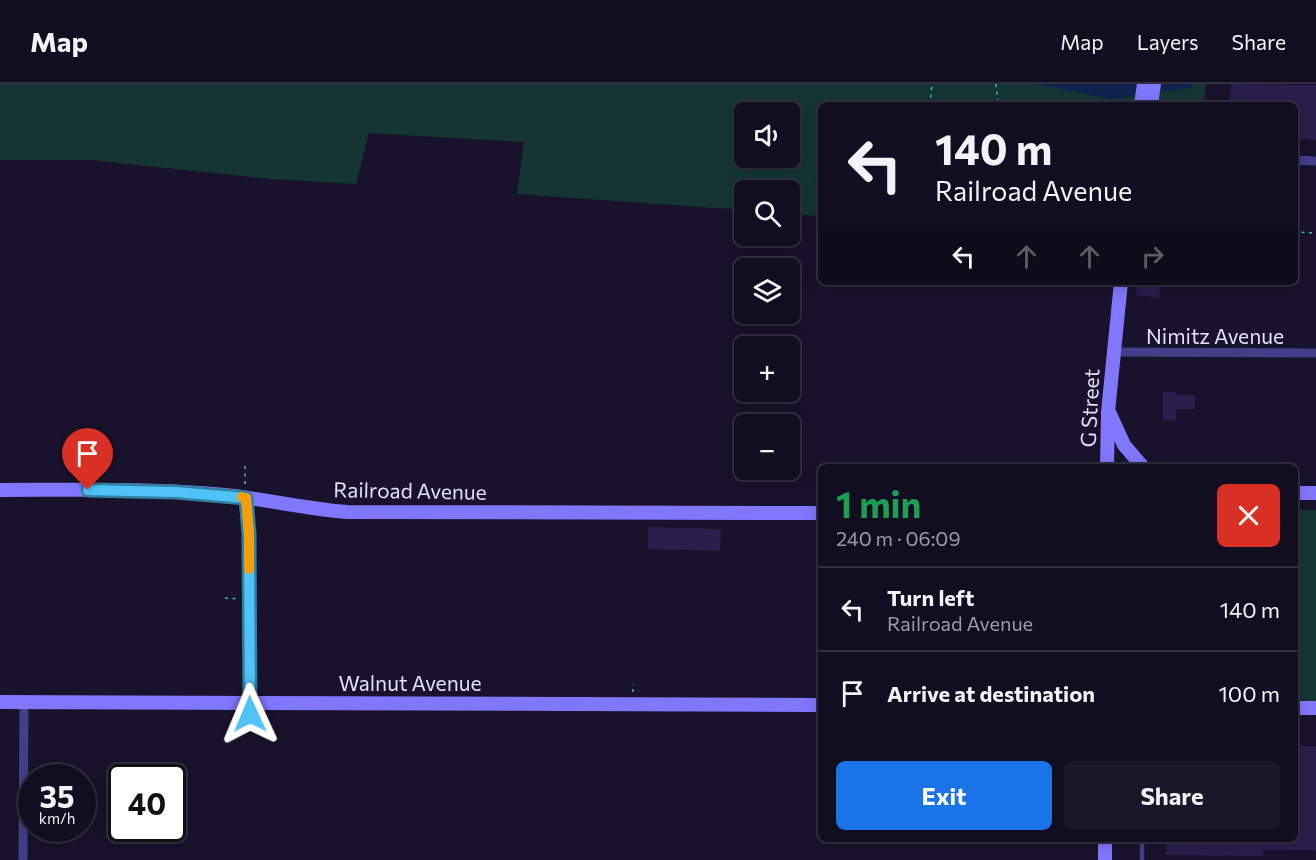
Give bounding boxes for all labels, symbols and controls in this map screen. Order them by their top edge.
text: Map [30,24,88,58]
text: Map [1060,29,1104,54]
text: Layers [1137,29,1199,54]
text: Share [1232,29,1286,54]
map controls [734,102,800,480]
button: sound [734,102,800,168]
text: 140 m [935,122,1052,174]
icon: left [836,126,914,204]
text: Railroad Avenue [935,174,1132,207]
button: search [734,180,800,246]
icon: left [947,240,980,273]
icon: ahead [1010,240,1043,273]
icon: ahead [1073,240,1106,273]
icon: right [1136,240,1169,273]
button: layers [734,258,800,324]
street label: Nimitz Avenue [1146,323,1284,348]
button: + [734,336,800,402]
street label: G Street [1074,368,1104,448]
button: − [734,414,800,480]
pin [62,428,113,490]
icon: arrive [71,437,104,470]
street label: Railroad Avenue [333,476,487,504]
text: 1 min [836,481,921,525]
button: close [1217,484,1280,547]
text: 240 m · 06:09 [836,526,961,550]
text: Turn left [887,584,974,611]
icon: left [836,593,869,626]
text: 140 m [1220,596,1280,623]
text: Railroad Avenue [887,611,1033,635]
street label: Walnut Avenue [338,670,482,695]
icon: arrive [836,677,869,710]
text: Arrive at destination [887,680,1095,707]
text: 100 m [1218,680,1280,707]
position arrow [218,682,282,746]
button: Exit [836,761,1052,830]
button: Share [1064,761,1280,830]
speed limit sign: 40 [108,764,186,842]
text: 35 [40,777,74,814]
text: km/h [39,809,75,827]

